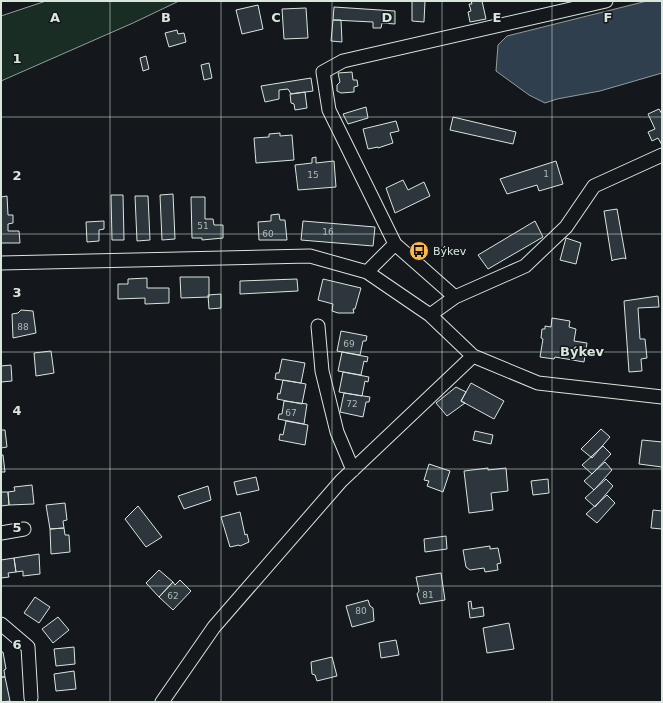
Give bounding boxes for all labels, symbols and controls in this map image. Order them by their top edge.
text: A [50,10,60,25]
text: B [161,10,171,25]
text: C [271,10,281,25]
text: D [382,10,393,25]
text: E [493,10,501,25]
text: F [604,10,612,25]
text: 1 [12,51,22,66]
text: 2 [12,168,22,183]
house number: 1 [543,169,549,179]
house number: 15 [307,170,319,180]
house number: 51 [197,221,209,231]
house number: 16 [322,227,334,237]
house number: 60 [262,229,274,239]
bus stop icon: Býkev [408,240,430,262]
place label: Býkev [433,245,467,258]
text: 3 [12,285,22,300]
house number: 88 [17,322,29,332]
house number: 69 [343,339,355,349]
district label: Býkev [560,344,605,359]
house number: 72 [346,399,358,409]
text: 4 [12,403,22,418]
house number: 67 [285,408,297,418]
text: 5 [12,520,22,535]
house number: 81 [422,590,434,600]
house number: 62 [167,591,179,601]
house number: 80 [355,606,367,616]
text: 6 [12,637,22,652]

